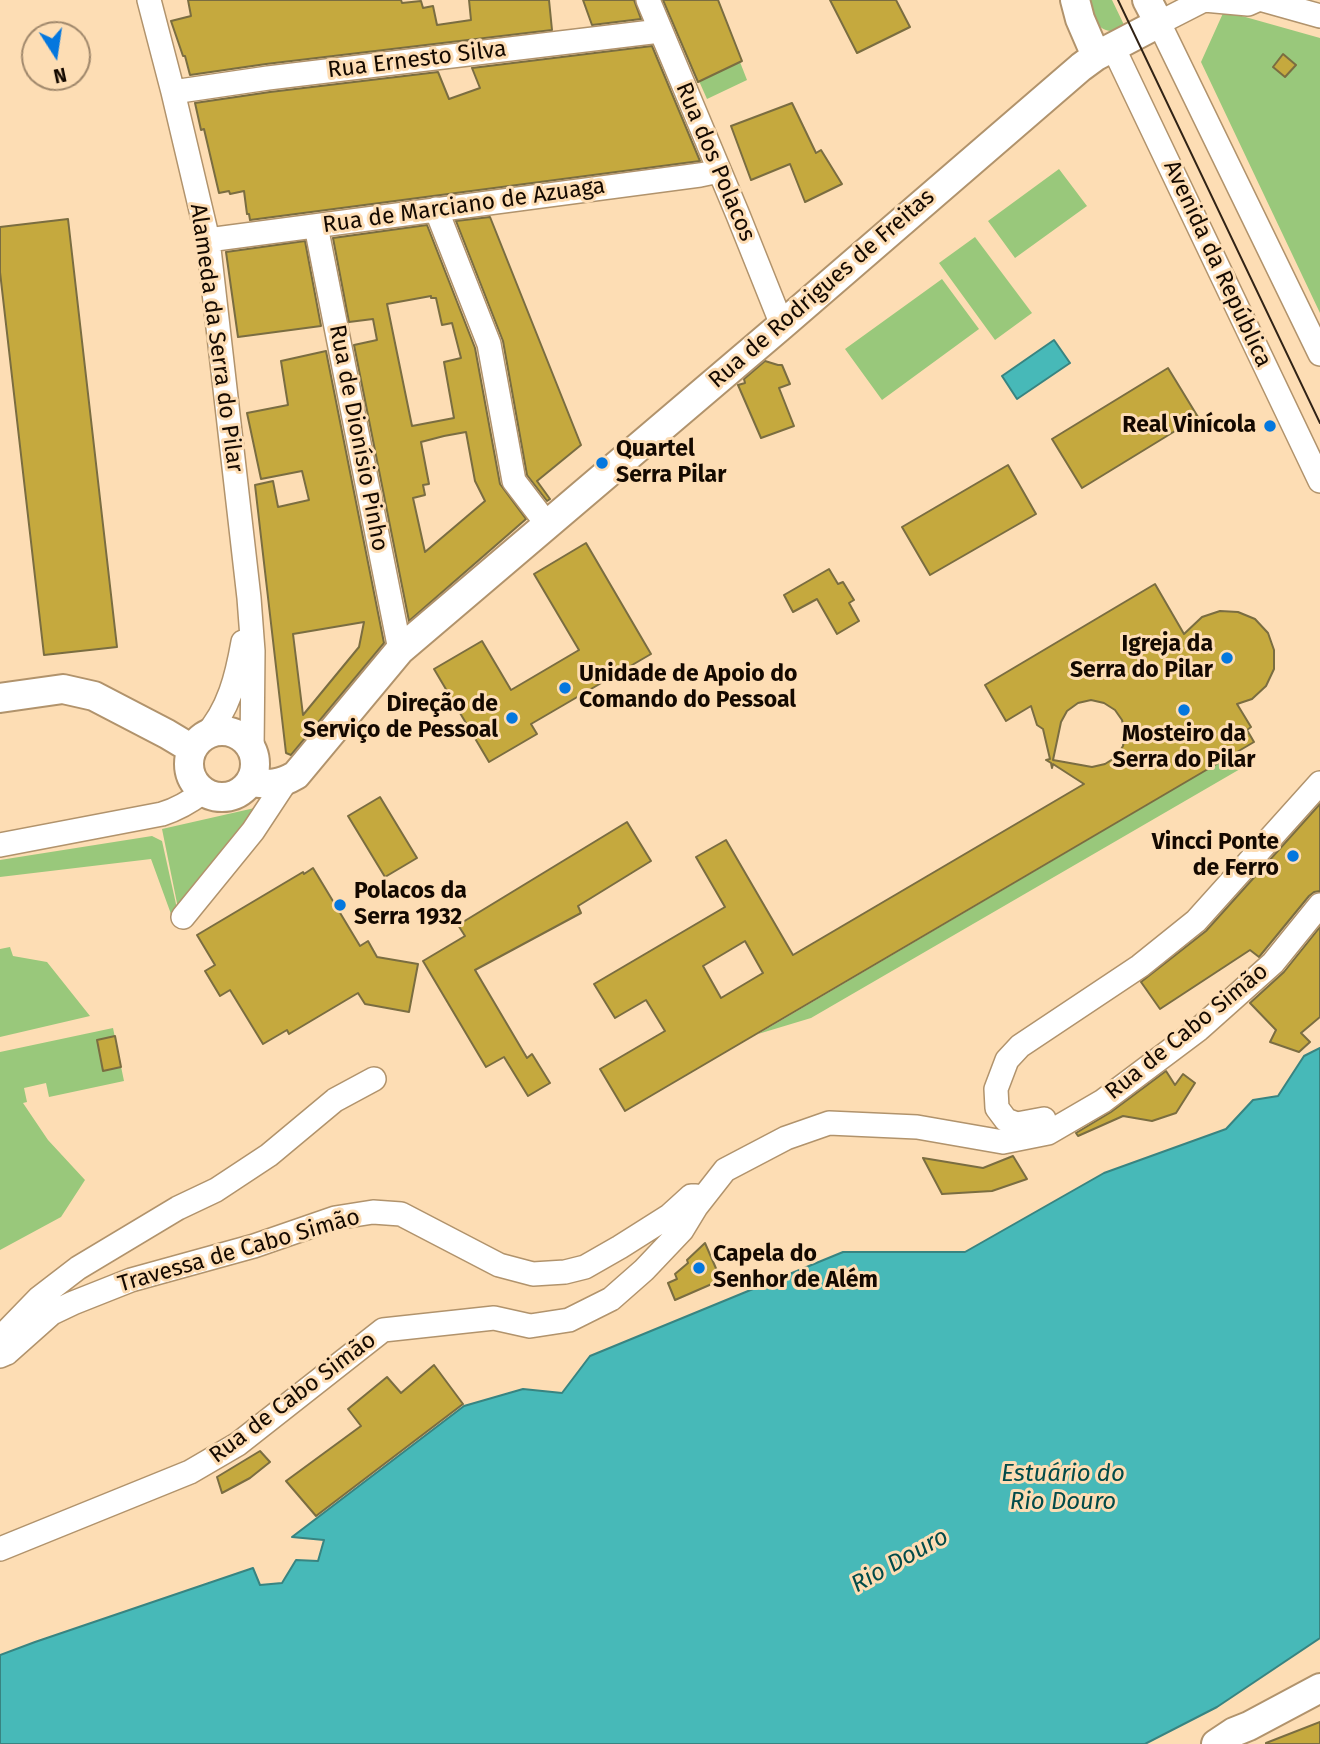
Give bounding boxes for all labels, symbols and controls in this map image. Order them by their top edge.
north arrow [21,21,91,91]
street label: Rua Ernesto Silva [326,35,508,85]
text: N [52,63,69,88]
street label: Rua dos Polacos [669,78,761,246]
street label: Avenida da República [1157,156,1277,372]
street label: Rua de Marciano de Azuaga [321,173,607,239]
street label: Rua de Rodrigues de Freitas [703,183,941,395]
street label: Alameda da Serra do Pilar [183,202,249,474]
street label: Rua de Dionísio Pinho [323,322,393,554]
place label: Real Vinícola [1122,412,1256,440]
marker: Real Vinícola [1262,418,1278,434]
place label: Quartel Serra Pilar [616,436,726,490]
marker: Quartel Serra Pilar [594,455,610,471]
place label: Igreja da Serra do Pilar [1070,631,1213,685]
marker: Igreja da Serra do Pilar [1219,650,1235,666]
place label: Unidade de Apoio do Comando do Pessoal [579,661,797,715]
marker: Unidade de Apoio do Comando do Pessoal [557,680,573,696]
place label: Direção de Serviço de Pessoal [303,691,498,745]
marker: Mosteiro da Serra do Pilar [1176,702,1192,718]
marker: Direção de Serviço de Pessoal [504,710,520,726]
place label: Mosteiro da Serra do Pilar [1112,721,1256,775]
place label: Vincci Ponte de Ferro [1152,829,1279,883]
marker: Vincci Ponte de Ferro [1285,848,1301,864]
place label: Polacos da Serra 1932 [354,878,467,932]
marker: Polacos da Serra 1932 [332,897,348,913]
street label: Rua de Cabo Simão [1100,958,1274,1106]
street label: Travessa de Cabo Simão [115,1203,363,1299]
place label: Capela do Senhor de Além [713,1241,878,1295]
marker: Capela do Senhor de Além [691,1260,707,1276]
street label: Rua de Cabo Simão [204,1326,382,1470]
water label: Estuário do Rio Douro [1001,1460,1125,1516]
water label: Rio Douro [846,1523,954,1599]

